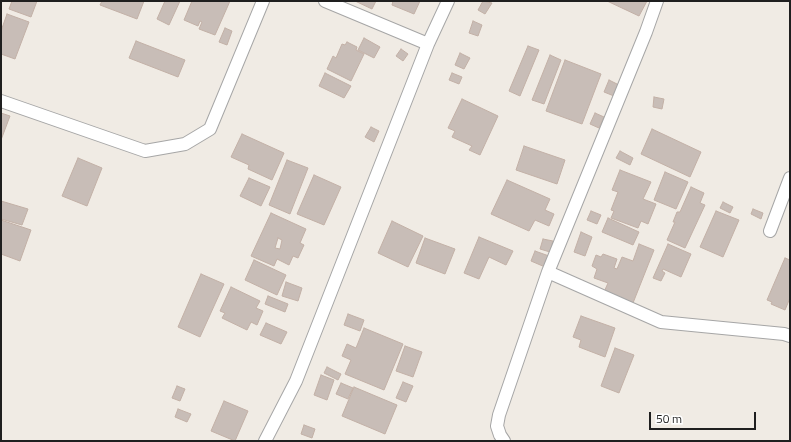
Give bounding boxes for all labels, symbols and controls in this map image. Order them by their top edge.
scale bar [651,404,758,430]
text: 50 m [656,409,682,428]

